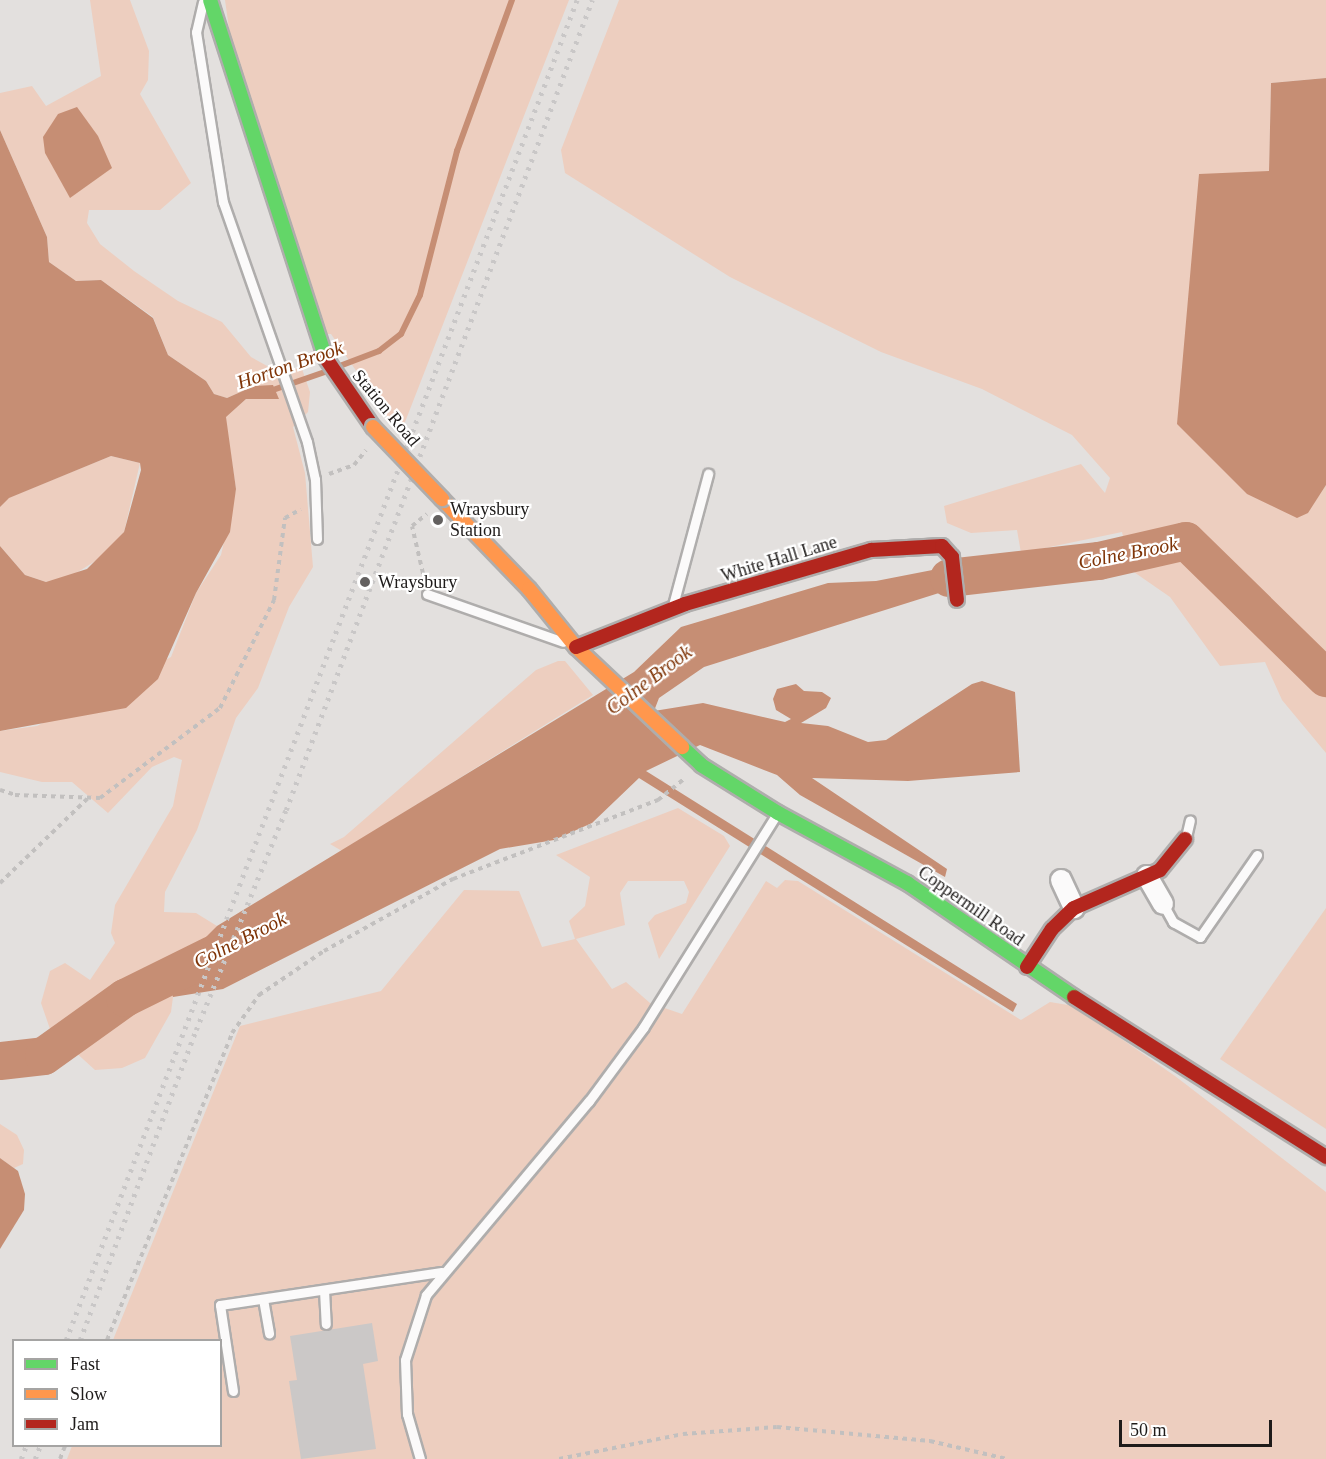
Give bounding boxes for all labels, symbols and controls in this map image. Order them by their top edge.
water label: Horton Brook [234,336,346,394]
street label: Station Road [348,365,424,451]
place label: Wraysbury Station [450,499,529,542]
marker: Wraysbury Station [431,513,445,527]
street label: White Hall Lane [718,531,840,587]
water label: Colne Brook [1076,532,1180,574]
place label: Wraysbury [378,571,457,593]
marker: Wraysbury [356,573,374,591]
water label: Colne Brook [601,640,697,720]
street label: Coppermill Road [914,861,1028,951]
water label: Colne Brook [190,906,290,974]
legend [12,1339,222,1447]
text: Fast [70,1354,100,1374]
text: Slow [70,1384,107,1404]
scale bar [1122,1408,1275,1446]
text: Jam [70,1414,99,1434]
text: 50 m [1130,1420,1167,1440]

